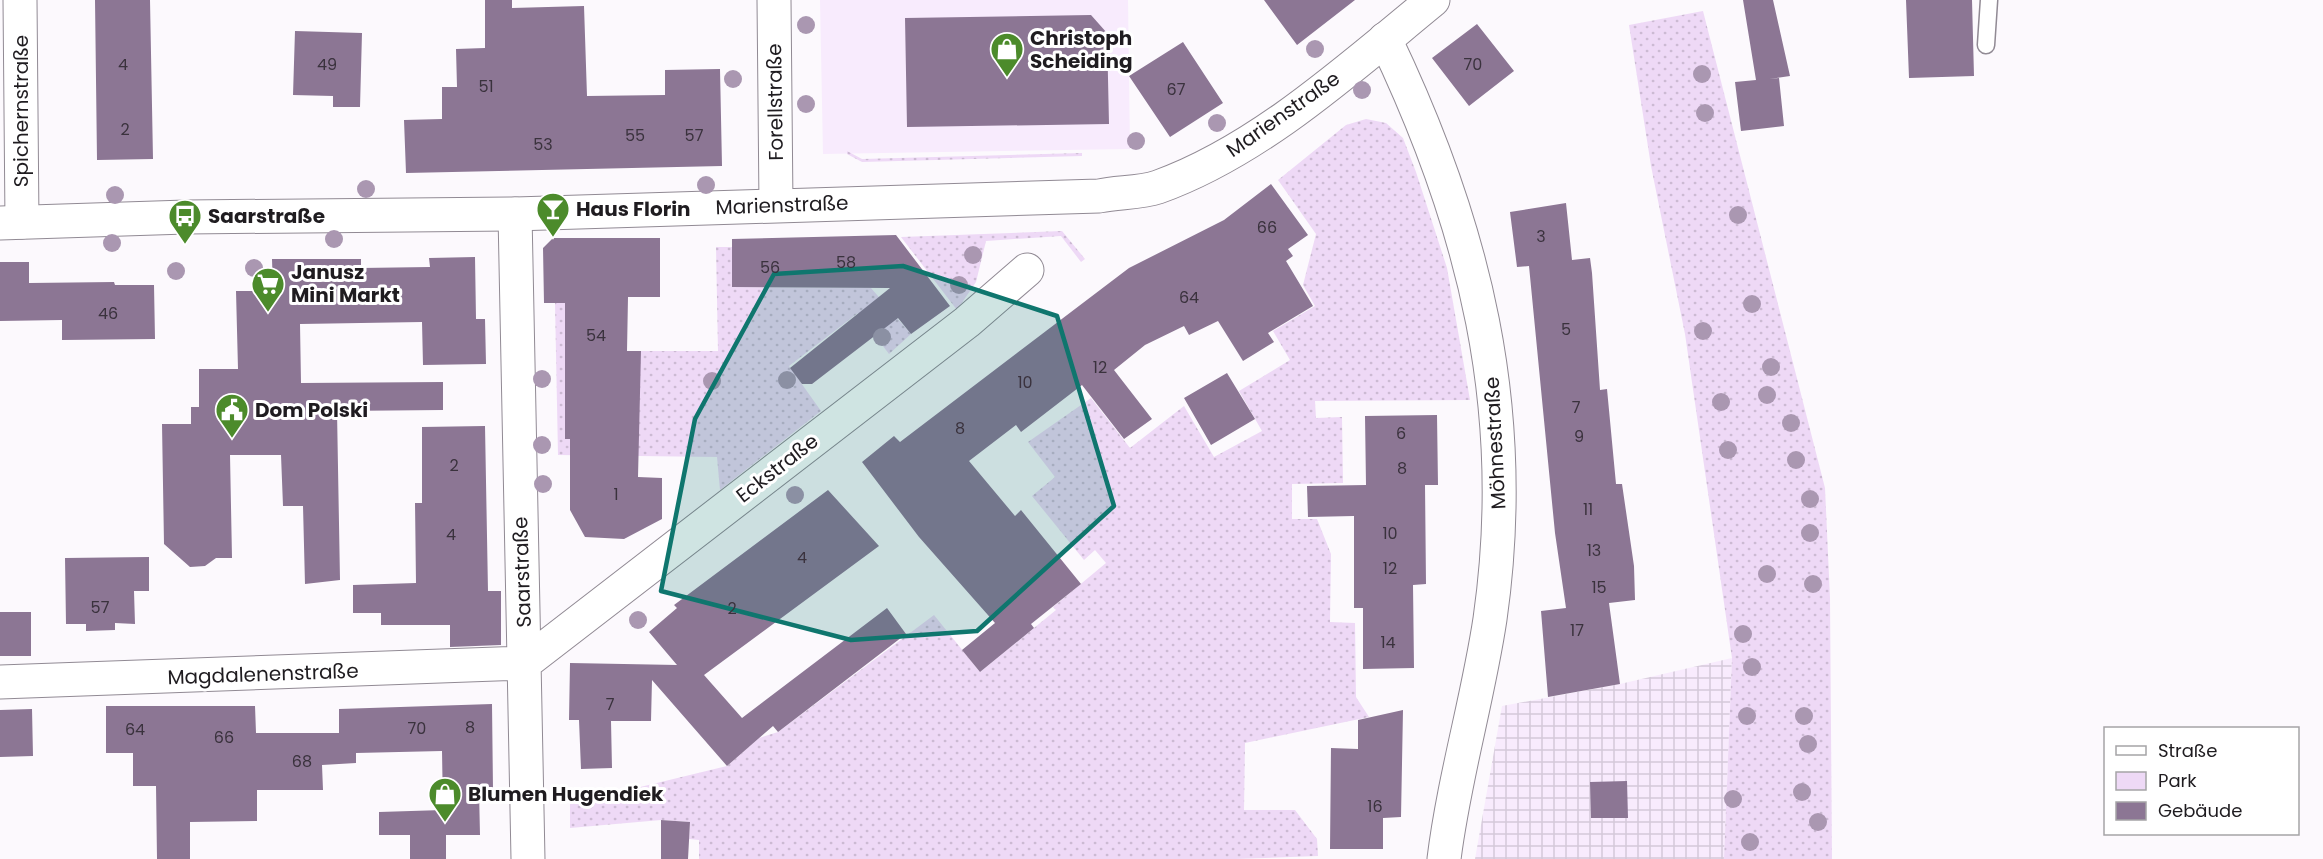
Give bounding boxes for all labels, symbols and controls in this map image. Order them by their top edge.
place label: Christoph Scheiding [1030,24,1133,75]
shop icon: Christoph Scheiding [989,31,1025,78]
street label: Spichernstraße [7,35,35,187]
street label: Forellstraße [760,43,790,161]
house number: 4 [118,53,128,76]
house number: 49 [317,53,337,76]
house number: 70 [1464,53,1482,76]
street label: Marienstraße [1220,64,1346,164]
house number: 51 [478,75,494,98]
house number: 67 [1167,78,1186,101]
house number: 2 [120,118,130,141]
house number: 55 [625,124,645,147]
house number: 57 [685,124,704,147]
house number: 53 [533,133,553,156]
street label: Marienstraße [715,189,849,221]
bar icon: Haus Florin [535,191,571,238]
place label: Haus Florin [576,195,691,223]
bus stop icon: Saarstraße [167,198,203,245]
place label: Saarstraße [208,202,325,230]
house number: 66 [1257,216,1277,239]
house number: 3 [1536,225,1546,248]
house number: 58 [836,251,856,274]
house number: 56 [760,256,780,279]
place label: Janusz Mini Markt [291,258,400,309]
supermarket icon: Janusz Mini Markt [250,266,286,313]
house number: 64 [1179,286,1199,309]
house number: 46 [98,302,118,325]
house number: 5 [1561,318,1571,341]
house number: 54 [586,324,606,347]
house number: 12 [1093,356,1107,379]
house number: 10 [1017,371,1033,394]
street label: Möhnestraße [1478,376,1512,510]
public building icon: Dom Polski [214,392,250,439]
place label: Dom Polski [255,396,368,424]
house number: 7 [1572,396,1581,419]
house number: 8 [955,417,965,440]
house number: 6 [1396,422,1406,445]
house number: 9 [1574,425,1584,448]
street label: Eckstraße [730,427,824,509]
house number: 2 [449,454,459,477]
house number: 8 [1397,457,1407,480]
house number: 1 [613,483,619,506]
house number: 11 [1583,498,1593,521]
street label: Saarstraße [506,516,538,628]
house number: 10 [1382,522,1398,545]
house number: 4 [446,523,456,546]
house number: 13 [1587,539,1601,562]
house number: 4 [797,546,807,569]
house number: 12 [1383,557,1397,580]
house number: 15 [1591,576,1607,599]
house number: 57 [91,596,110,619]
house number: 2 [727,597,737,620]
house number: 17 [1570,619,1584,642]
house number: 14 [1380,631,1396,654]
street label: Magdalenenstraße [167,657,359,691]
house number: 7 [606,693,615,716]
house number: 8 [465,716,475,739]
house number: 70 [408,717,426,740]
house number: 64 [125,718,145,741]
house number: 66 [214,726,234,749]
legend [2104,727,2299,835]
text: Straße [2158,738,2217,763]
house number: 68 [292,750,312,773]
text: Park [2158,768,2197,793]
shop icon: Blumen Hugendiek [427,776,463,823]
place label: Blumen Hugendiek [468,780,664,808]
house number: 16 [1367,795,1383,818]
text: Gebäude [2158,798,2242,823]

